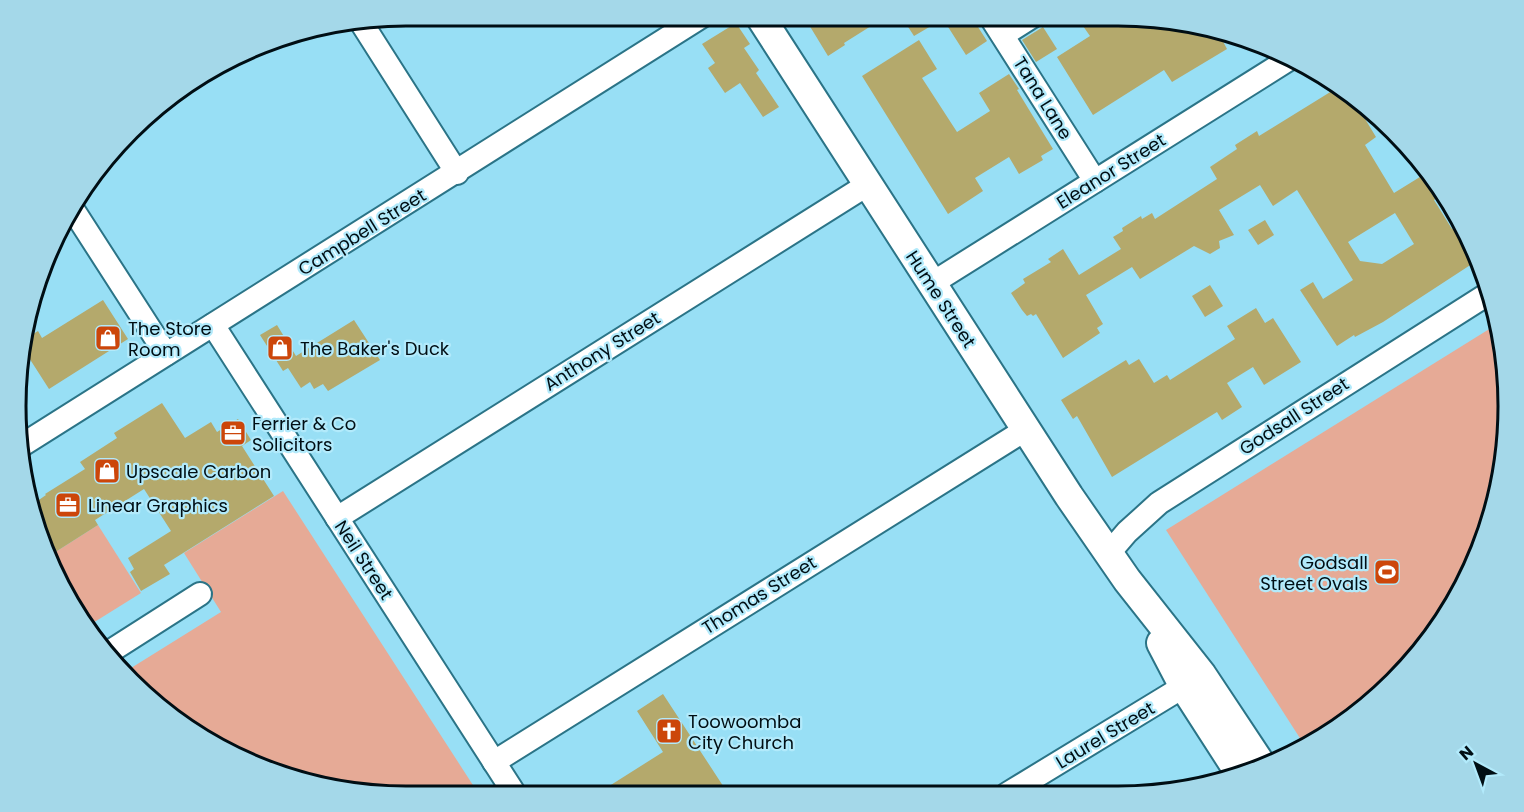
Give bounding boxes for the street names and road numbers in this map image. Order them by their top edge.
street label: Tana Lane [1008,52,1078,144]
street label: Eleanor Street [1052,127,1170,215]
street label: Campbell Street [293,183,431,281]
street label: Hume Street [900,246,982,352]
street label: Anthony Street [539,305,665,397]
street label: Godsall Street [1235,371,1353,461]
street label: Neil Street [329,515,399,605]
street label: Thomas Street [697,550,821,640]
street label: Laurel Street [1051,696,1159,774]

